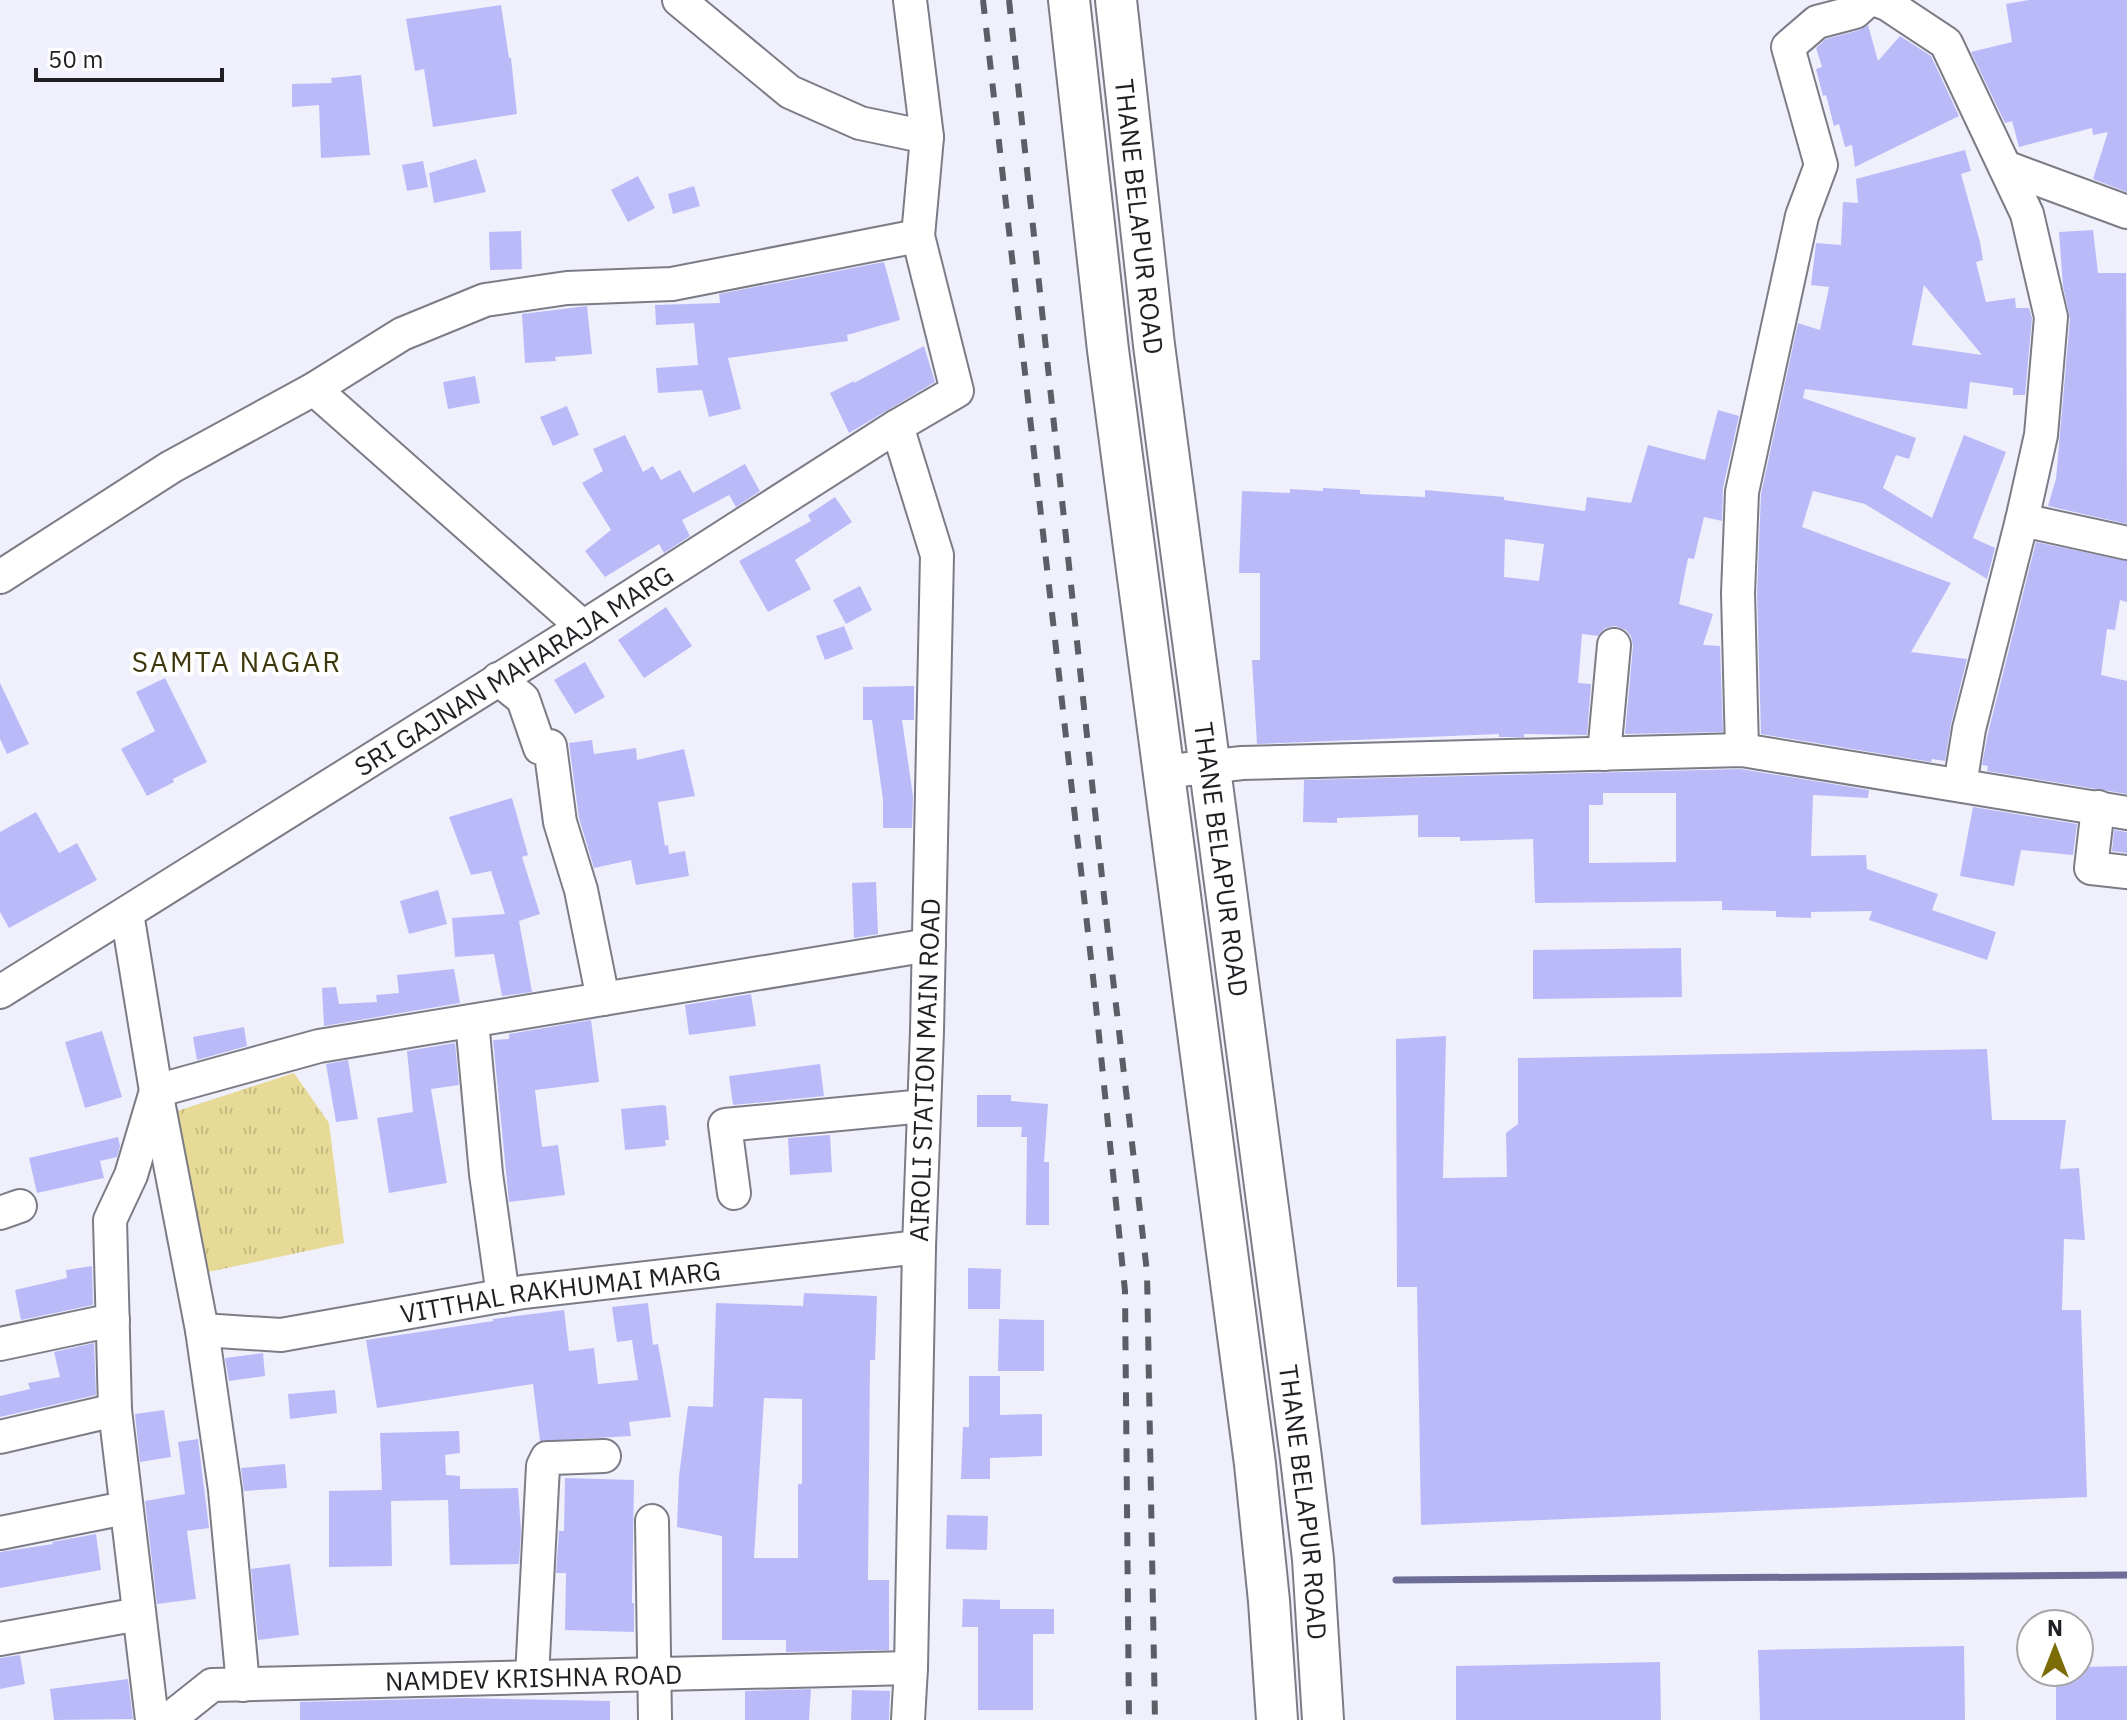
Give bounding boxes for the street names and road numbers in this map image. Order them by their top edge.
street label: THANE BELAPUR ROAD [1108,77,1172,356]
street label: SRI GAJNAN MAHARAJA MARG [348,557,679,783]
street label: THANE BELAPUR ROAD [1187,720,1257,999]
street label: AIROLI STATION MAIN ROAD [901,898,947,1242]
street label: VITTHAL RAKHUMAI MARG [397,1253,722,1331]
street label: THANE BELAPUR ROAD [1272,1362,1335,1641]
street label: NAMDEV KRISHNA ROAD [385,1657,683,1698]

